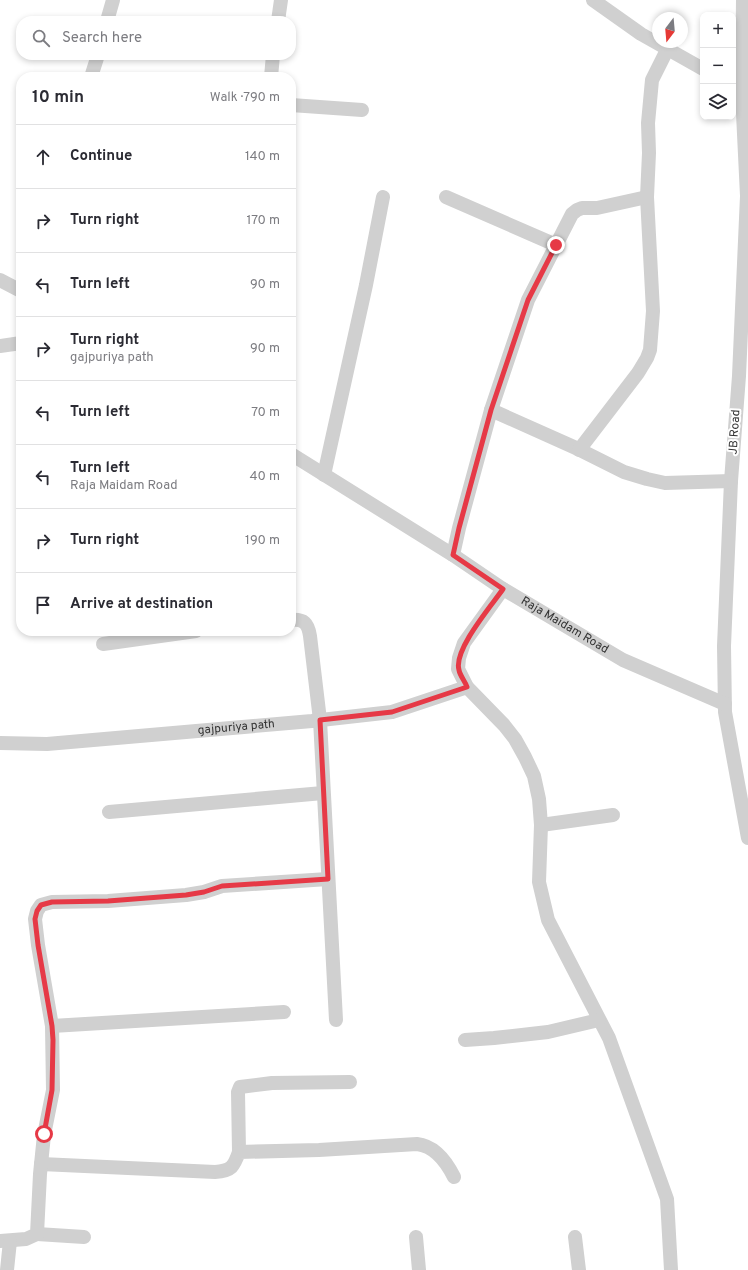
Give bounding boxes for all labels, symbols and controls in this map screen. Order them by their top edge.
north arrow [652,12,688,48]
map controls [700,12,736,120]
button: + [700,12,736,48]
search box [16,16,296,60]
icon: search [30,27,52,49]
text: Search here [62,29,142,48]
button: − [700,48,736,84]
button: layers [700,84,736,120]
text: 10 min [32,87,84,109]
text: Walk · 790 m [210,90,280,106]
icon: ahead [32,146,54,168]
text: Continue [70,147,132,166]
text: 140 m [245,149,280,165]
icon: right [32,210,54,232]
text: Turn right [70,211,139,230]
text: 170 m [246,213,280,229]
route end [547,236,565,254]
icon: left [32,274,54,296]
text: Turn left [70,275,130,294]
text: 90 m [250,277,280,293]
text: Turn right [70,331,139,350]
icon: right [32,338,54,360]
text: 90 m [250,341,280,357]
text: gajpuriya path [70,350,154,366]
icon: left [32,402,54,424]
text: Turn left [70,403,130,422]
text: 70 m [251,405,280,421]
street label: JB Road [725,409,745,455]
text: Turn left [70,459,130,478]
icon: left [32,466,54,488]
text: 40 m [250,469,280,485]
text: Raja Maidam Road [70,478,178,494]
icon: right [32,530,54,552]
text: Turn right [70,531,139,550]
text: 190 m [245,533,280,549]
street label: Raja Maidam Road [518,593,612,658]
icon: arrive [32,594,54,616]
text: Arrive at destination [70,595,213,614]
street label: gajpuriya path [197,716,275,739]
route start [35,1125,53,1143]

